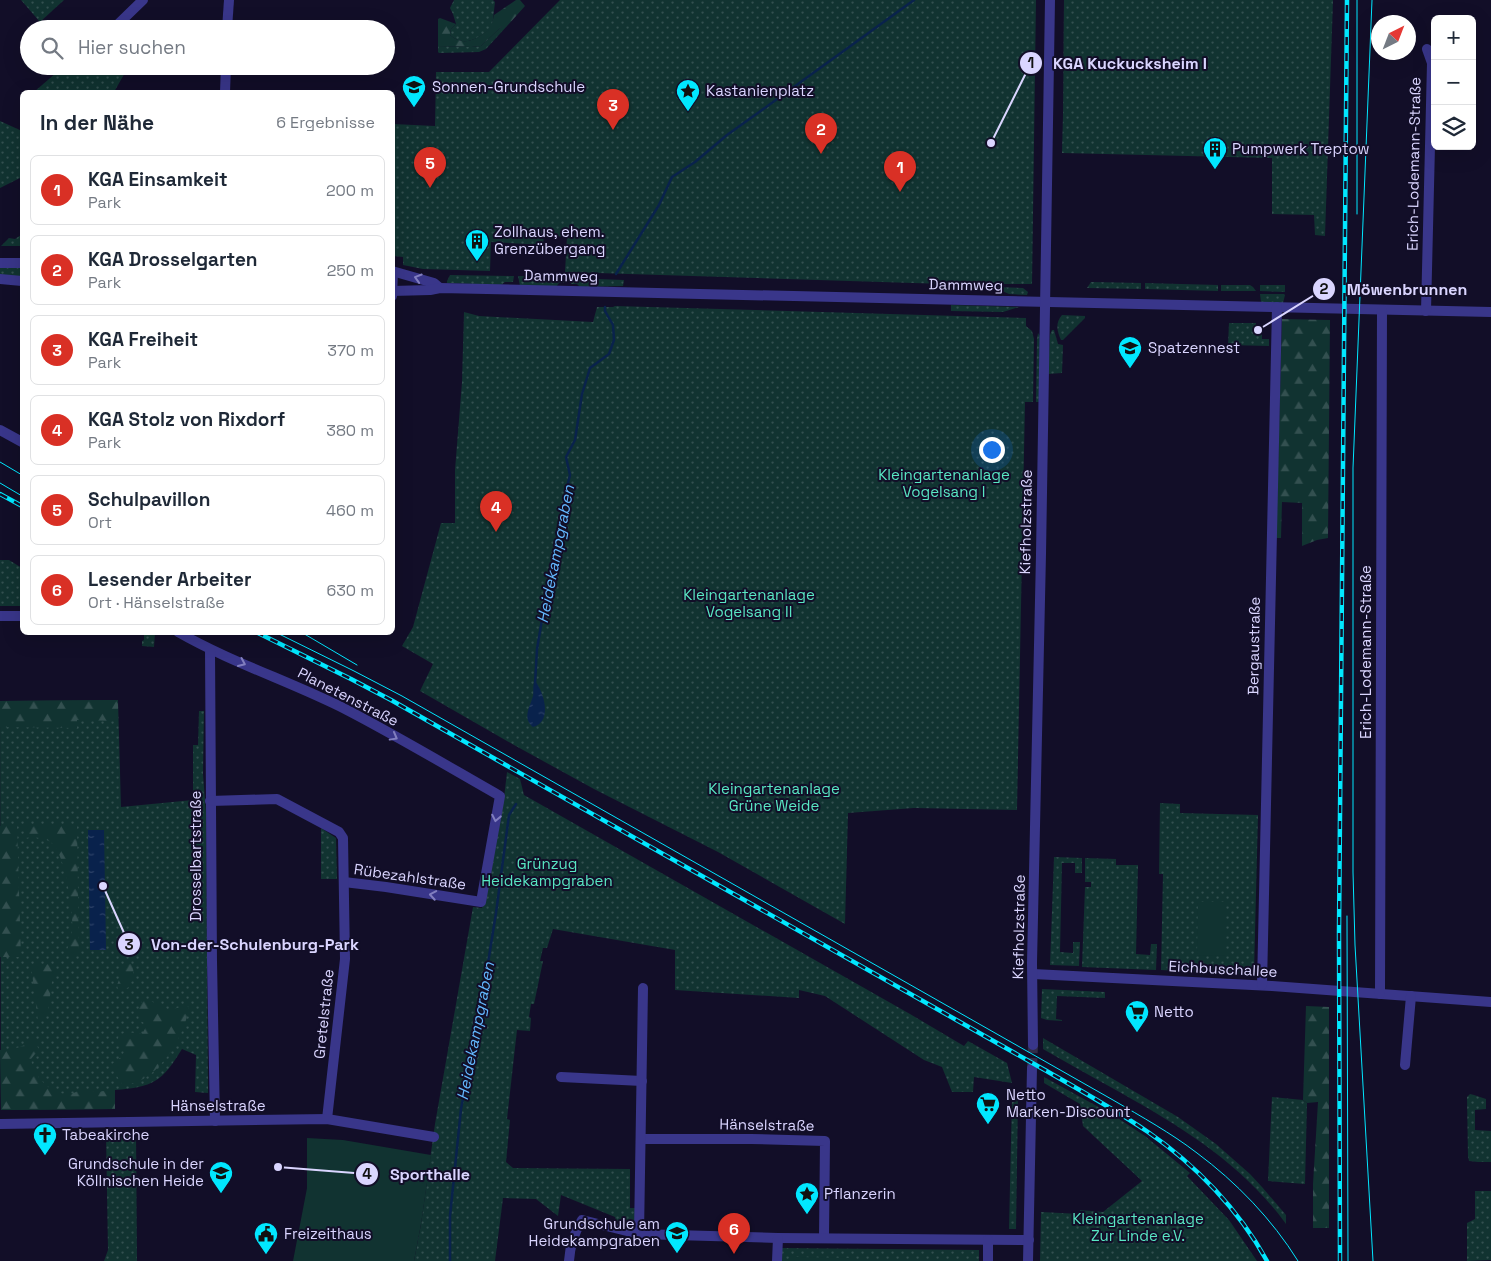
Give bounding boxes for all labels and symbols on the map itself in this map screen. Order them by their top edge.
north arrow [1371,15,1416,60]
callout: KGA Kuckucksheim I [1018,48,1217,79]
text: 1 [1028,53,1034,72]
text: KGA Kuckucksheim I [1053,53,1207,74]
school or university icon: Sonnen-Grundschule [401,74,427,108]
place label: Sonnen-Grundschule [432,77,585,96]
street label: Erich-Lodemann-Straße [1402,77,1425,251]
place icon: Kastanienplatz [675,78,701,112]
place label: Kastanienplatz [706,81,814,100]
pin: 3 [597,89,629,130]
pin: 2 [805,113,837,154]
building icon: Pumpwerk Treptow [1202,136,1228,170]
place label: Pumpwerk Treptow [1232,139,1370,158]
pin: 5 [414,147,446,188]
pin: 1 [884,151,916,192]
place label: Zollhaus, ehem. Grenzübergang [494,222,605,258]
building icon: Zollhaus, ehem. Grenzübergang [464,228,490,262]
street label: Dammweg [524,265,599,286]
one-way arrow [414,274,422,284]
street label: Dammweg [929,274,1004,295]
callout: Möwenbrunnen [1312,274,1478,305]
text: 2 [1320,279,1329,298]
text: Möwenbrunnen [1347,279,1467,300]
school or university icon: Spatzennest [1117,335,1143,369]
place label: Spatzennest [1148,338,1240,357]
your location [979,437,1005,463]
park label: Kleingartenanlage Vogelsang I [878,465,1010,501]
street label: Kiefholzstraße [1015,469,1036,575]
water label: Heidekampgraben [532,482,579,625]
pin: 4 [480,491,512,532]
street label: Erich-Lodemann-Straße [1356,565,1375,739]
park label: Kleingartenanlage Vogelsang II [683,585,815,621]
street label: Bergaustraße [1243,597,1264,695]
one-way arrow [237,656,246,667]
street label: Planetenstraße [295,663,402,730]
one-way arrow [389,730,398,740]
park label: Kleingartenanlage Grüne Weide [708,779,840,815]
street label: Drosselbartstraße [186,790,205,921]
one-way arrow [491,813,501,822]
park label: Grünzug Heidekampgraben [481,854,613,890]
street label: Rübezahlstraße [353,859,468,894]
street label: Kiefholzstraße [1008,874,1029,980]
one-way arrow [428,891,437,901]
callout: Von-der-Schulenburg-Park [116,929,369,960]
text: Von-der-Schulenburg-Park [151,934,359,955]
text: 3 [124,935,134,954]
street label: Eichbuschallee [1168,956,1278,981]
water label: Heidekampgraben [452,959,499,1102]
street label: Gretelstraße [309,968,338,1060]
supermarket icon: Netto [1124,999,1150,1033]
place label: Netto [1154,1002,1194,1021]
place label: Netto Marken-Discount [1006,1085,1131,1121]
supermarket icon: Netto Marken-Discount [975,1091,1001,1125]
street label: Hänselstraße [170,1096,266,1115]
street label: Hänselstraße [719,1114,815,1135]
church icon: Tabeakirche [32,1122,58,1156]
place label: Tabeakirche [62,1125,150,1144]
place label: Grundschule in der Köllnischen Heide [68,1154,204,1190]
callout: Sporthalle [355,1159,480,1190]
school or university icon: Grundschule in der Köllnischen Heide [208,1160,234,1194]
text: 4 [362,1164,372,1183]
text: Sporthalle [390,1164,470,1185]
place icon: Pflanzerin [794,1181,820,1215]
place label: Pflanzerin [824,1184,896,1203]
park label: Kleingartenanlage Zur Linde e.V. [1072,1209,1204,1245]
pin: 6 [718,1213,750,1254]
place label: Grundschule am Heidekampgraben [529,1214,660,1250]
school or university icon: Grundschule am Heidekampgraben [664,1220,690,1254]
public building icon: Freizeithaus [253,1221,279,1255]
place label: Freizeithaus [284,1224,372,1243]

